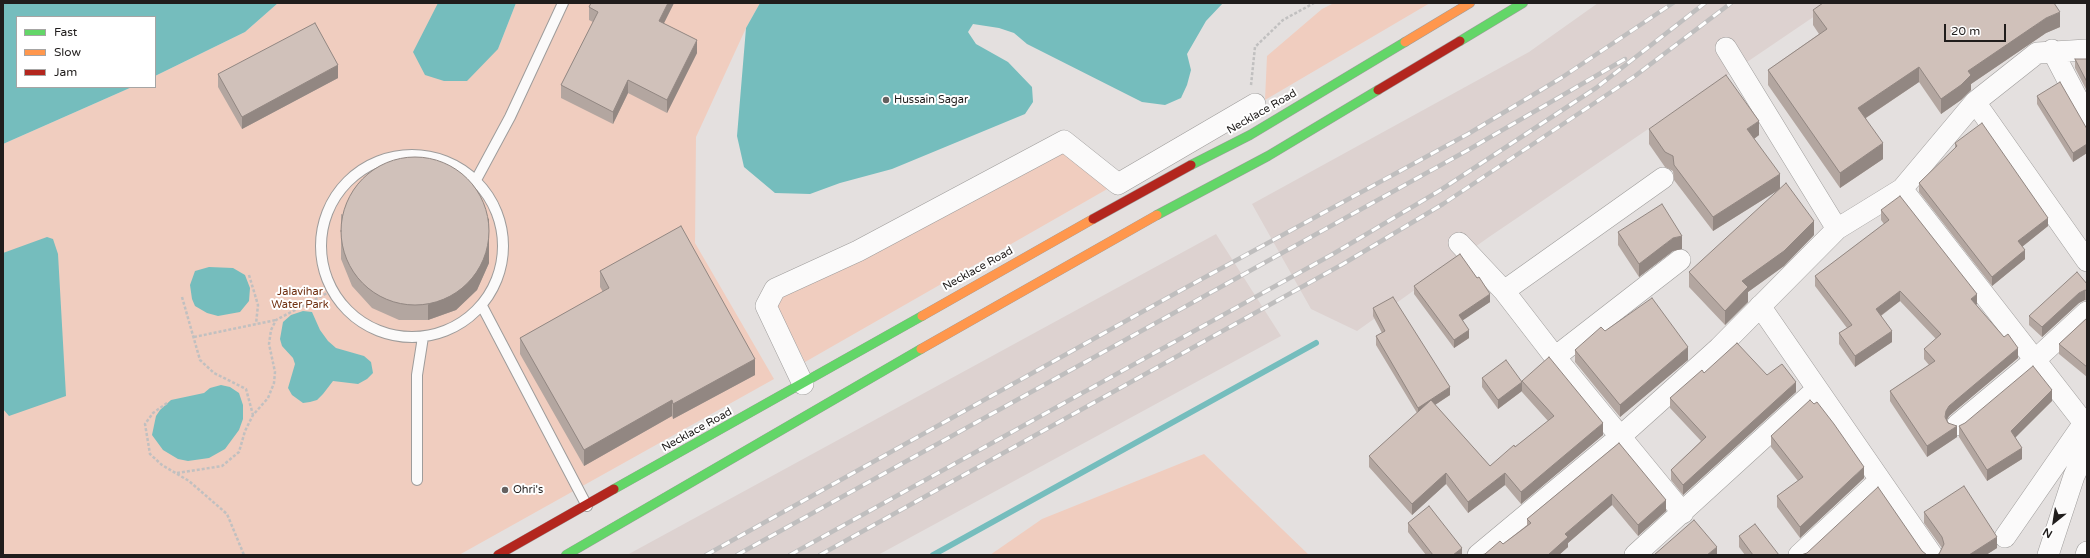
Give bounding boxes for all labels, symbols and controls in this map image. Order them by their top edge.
legend [16,16,156,88]
scale bar [1946,16,2008,42]
text: 20 m [1951,24,1980,38]
text: Fast [54,25,77,39]
text: Slow [54,45,81,59]
text: Jam [54,65,77,79]
street label: Necklace Road [1225,87,1299,137]
place label: Hussain Sagar [894,93,968,107]
marker: Hussain Sagar [881,95,891,105]
street label: Necklace Road [941,244,1015,294]
park label: Jalavihar Water Park [271,285,329,311]
street label: Necklace Road [660,405,734,455]
place label: Ohri's [513,483,543,497]
marker: Ohri's [500,485,510,495]
north arrow [2034,502,2074,542]
text: N [2041,525,2055,541]

